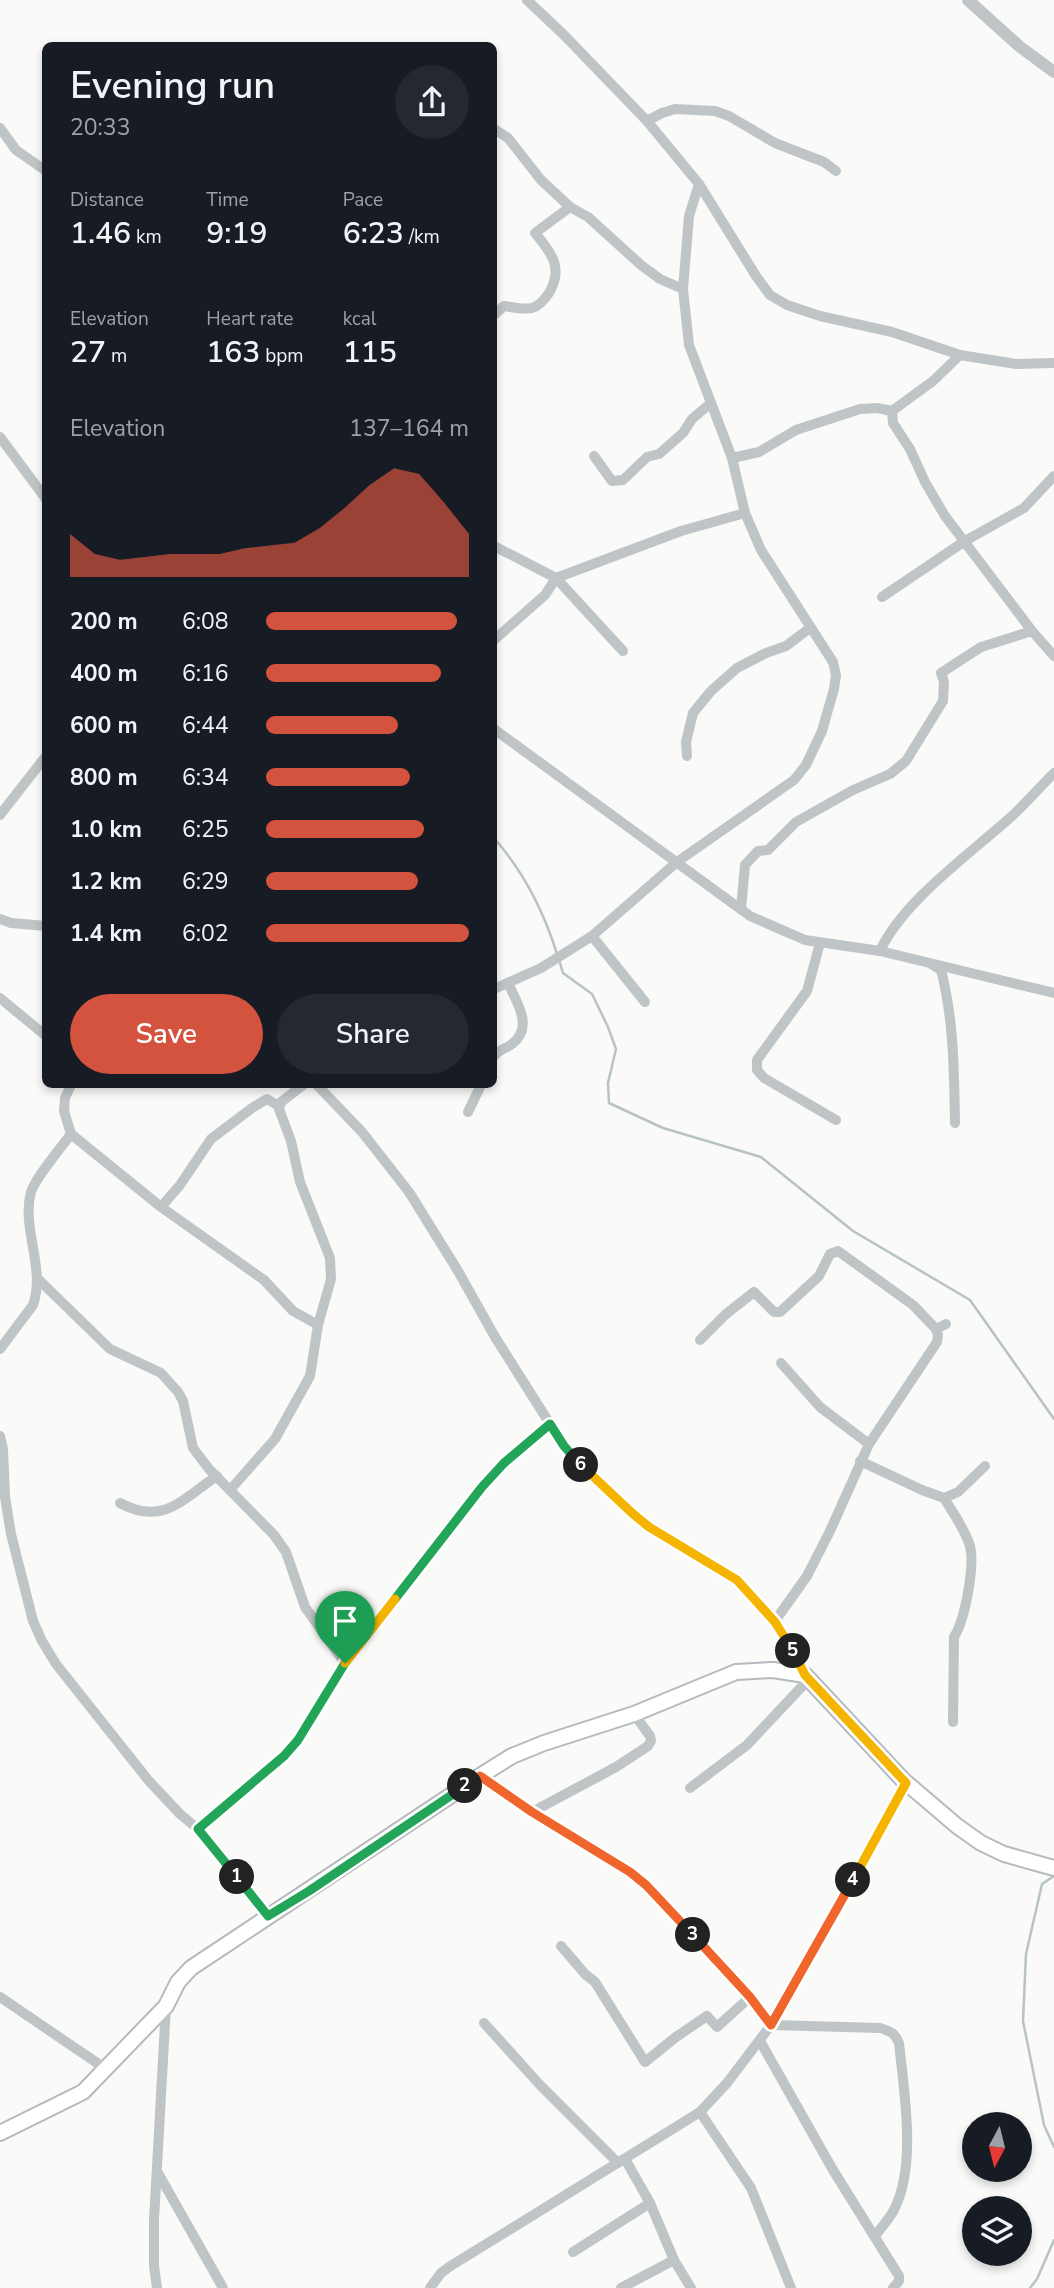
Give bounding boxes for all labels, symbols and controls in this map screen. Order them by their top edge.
text: Evening run [70,60,275,111]
button: share [395,65,469,139]
text: 20:33 [70,112,130,143]
text: Distance [70,187,144,213]
text: Time [206,187,249,213]
text: Pace [343,187,383,213]
text: 1.46 [70,213,131,254]
text: 9:19 [206,213,267,254]
text: 6:23 [343,213,404,254]
text: km [131,224,162,250]
text: /km [404,224,440,250]
text: Elevation [70,306,149,332]
text: Heart rate [206,306,293,332]
text: kcal [343,306,376,332]
text: 27 [70,332,106,373]
text: 163 [206,332,260,373]
text: 115 [343,332,397,373]
text: m [106,343,127,369]
text: bpm [260,343,304,369]
text: Elevation [70,413,165,444]
text: 137–164 m [349,413,469,444]
text: 200 m [70,606,138,637]
text: 6:08 [182,606,229,637]
text: 400 m [70,658,138,689]
text: 6:16 [182,658,229,689]
text: 600 m [70,710,138,741]
text: 6:44 [182,710,229,741]
text: 800 m [70,762,138,793]
text: 6:34 [182,762,229,793]
text: 1.0 km [70,814,142,845]
text: 6:25 [182,814,229,845]
text: 1.2 km [70,866,142,897]
text: 6:29 [182,866,229,897]
text: 1.4 km [70,918,142,949]
text: 6:02 [182,918,229,949]
button: Save [70,994,263,1074]
button: Share [277,994,469,1074]
pin: 6 [564,1448,598,1482]
text: 6 [575,1451,586,1477]
pin [315,1591,375,1663]
icon: arrive [326,1602,364,1640]
pin: 5 [776,1634,810,1668]
text: 5 [787,1637,798,1663]
pin: 2 [448,1768,482,1803]
text: 2 [459,1772,470,1798]
pin: 1 [219,1860,254,1895]
pin: 4 [836,1862,870,1898]
text: 1 [231,1863,242,1889]
text: 4 [847,1866,858,1892]
pin: 3 [676,1918,710,1952]
text: 3 [687,1921,698,1947]
north arrow [962,2112,1032,2182]
map controls [962,2112,1032,2266]
button: layers [962,2196,1032,2266]

